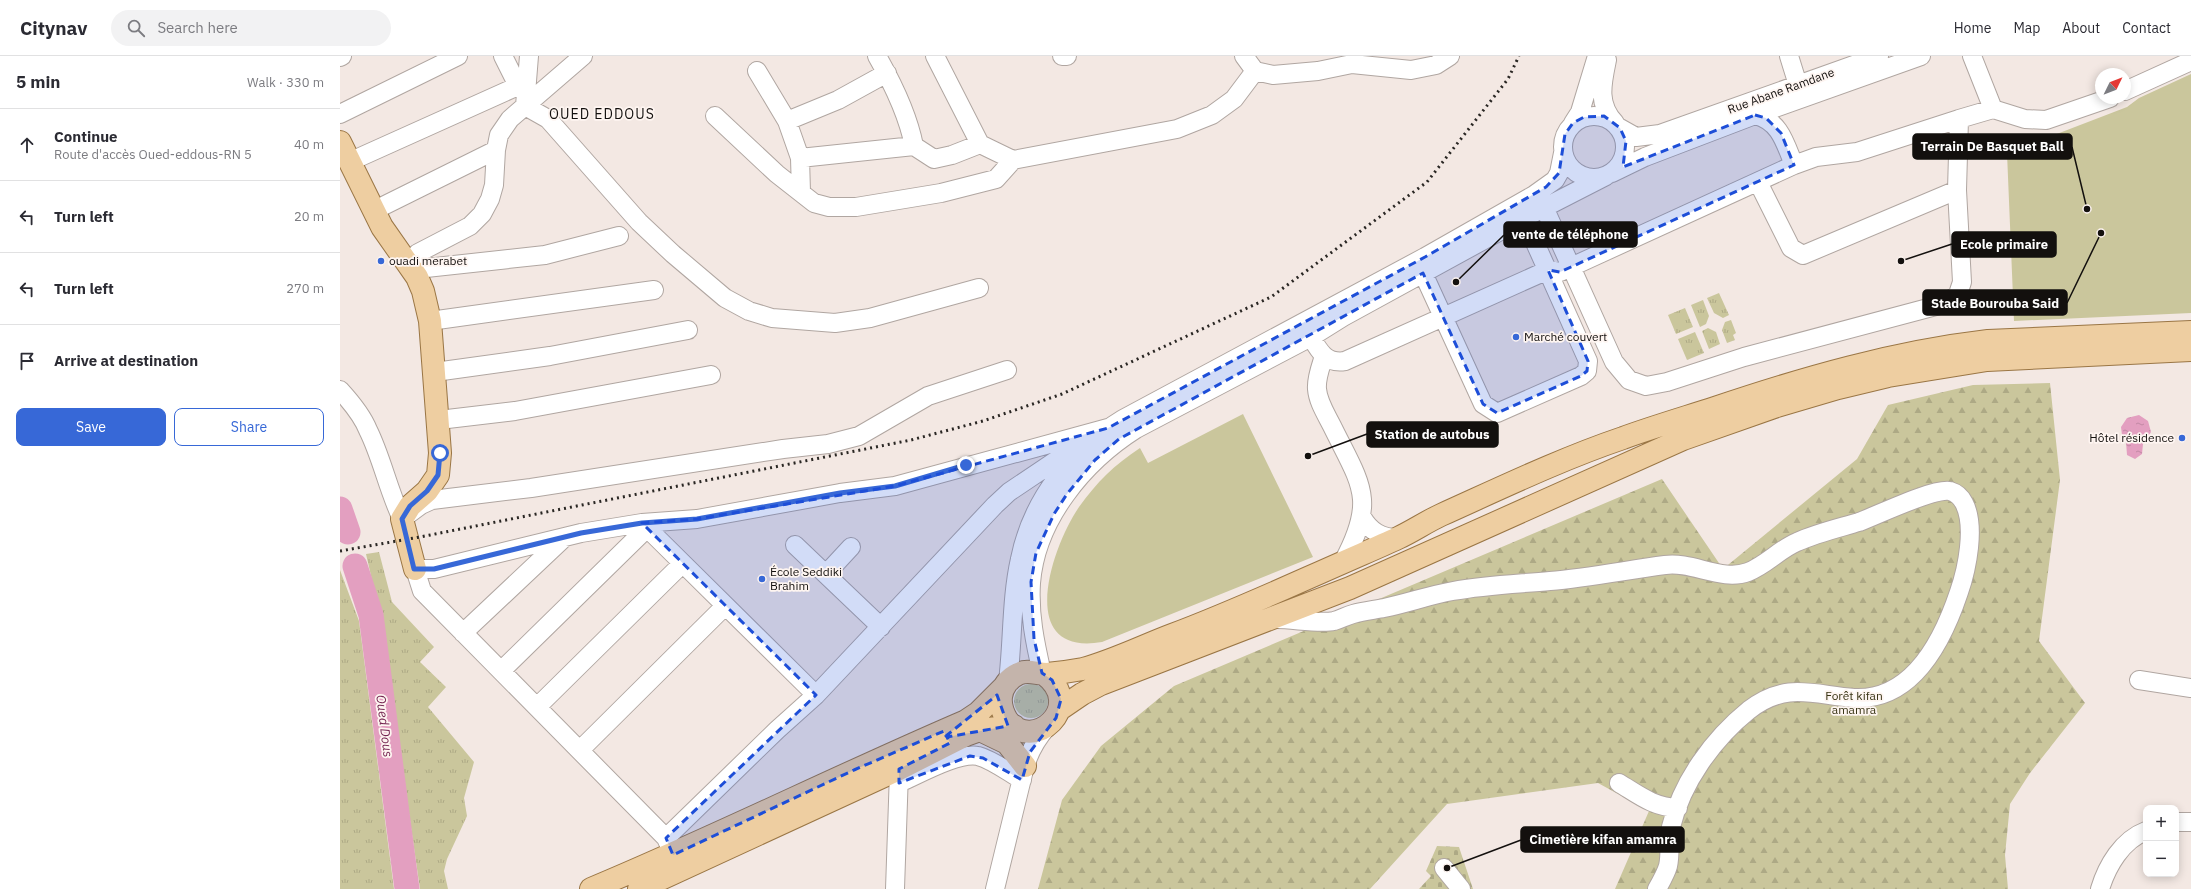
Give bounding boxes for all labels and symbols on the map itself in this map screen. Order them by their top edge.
street label: Rue Abane Ramdane [1725,64,1837,117]
north arrow [2095,68,2131,104]
district label: OUED EDDOUS [549,105,655,123]
callout: Terrain De Basquet Ball [1913,134,2072,159]
text: Terrain De Basquet Ball [1920,138,2064,155]
callout: vente de téléphone [1504,222,1637,247]
text: vente de téléphone [1511,226,1629,243]
callout: Ecole primaire [1952,232,2056,257]
text: Ecole primaire [1960,236,2048,253]
place label: ouadi merabet [389,253,467,268]
marker: ouadi merabet [376,256,386,266]
callout: Stade Bourouba Said [1923,290,2067,315]
text: Stade Bourouba Said [1931,295,2059,312]
place label: Marché couvert [1524,329,1607,344]
marker: Marché couvert [1511,332,1521,342]
callout: Station de autobus [1367,422,1498,447]
text: Station de autobus [1374,426,1490,443]
place label: Hôtel résidence [2089,430,2174,445]
marker: Hôtel résidence [2177,433,2187,443]
route start [431,444,449,462]
route end [957,456,975,474]
place label: École Seddiki Brahim [770,564,842,593]
marker: École Seddiki Brahim [757,574,767,584]
park label: Forêt kifan amamra [1825,688,1883,717]
water label: Oued Dous [372,694,397,758]
callout: Cimetière kifan amamra [1521,827,1684,852]
text: Cimetière kifan amamra [1529,831,1677,848]

